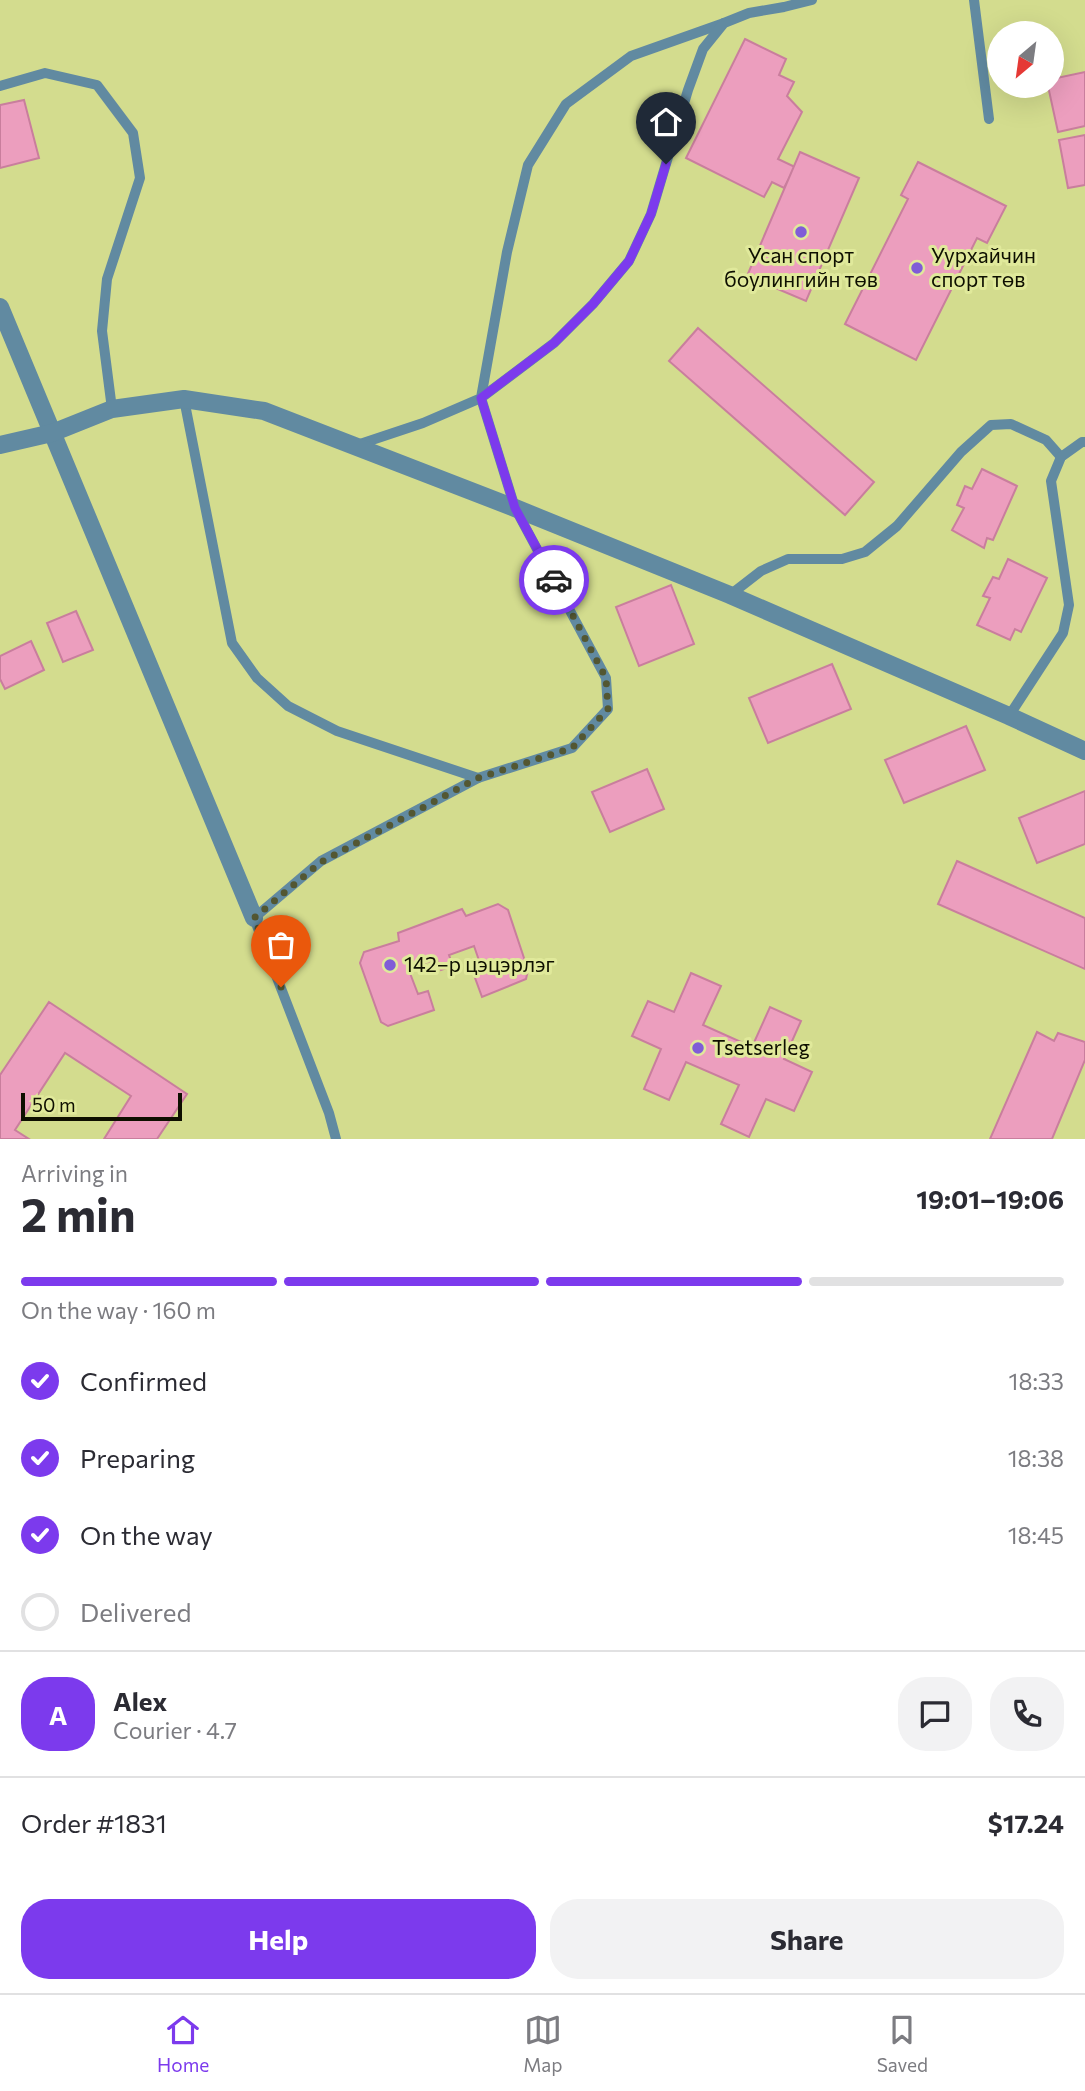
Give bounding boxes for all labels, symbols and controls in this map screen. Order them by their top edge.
north arrow [987,21,1064,98]
map controls [987,21,1064,98]
pin [636,92,696,164]
icon: home [647,103,685,141]
marker: Усан спорт боулингийн төв [793,224,809,240]
place label: Усан спорт боулингийн төв [724,242,878,291]
place label: Уурхайчин спорт төв [931,242,1036,291]
marker: Уурхайчин спорт төв [909,260,925,276]
courier [519,545,589,615]
icon: car [535,561,573,599]
pin [251,915,311,987]
icon: bag [262,926,300,964]
place label: 142−р цэцэрлэг [404,951,555,976]
marker: 142−р цэцэрлэг [382,957,398,973]
place label: Tsetserleg [712,1034,810,1059]
marker: Tsetserleg [690,1040,706,1056]
scale bar [21,1090,182,1122]
text: 50 m [32,1093,76,1116]
text: Arriving in [21,1159,128,1187]
text: 19:01–19:06 [916,1183,1064,1214]
text: 2 min [21,1185,136,1241]
text: On the way · 160 m [21,1296,216,1324]
icon: check [21,1362,59,1400]
text: Confirmed [80,1365,207,1396]
text: 18:33 [1009,1367,1064,1395]
icon: check [21,1439,59,1477]
text: Preparing [80,1442,195,1473]
text: 18:38 [1008,1444,1064,1472]
icon: check [21,1516,59,1554]
text: On the way [80,1519,213,1550]
text: 18:45 [1008,1521,1064,1549]
text: Delivered [80,1596,191,1627]
button: chat [898,1677,972,1751]
button: phone [990,1677,1064,1751]
text: Alex [113,1685,167,1716]
text: A [49,1699,67,1730]
text: Courier · 4.7 [113,1716,237,1744]
text: Order #1831 [21,1807,167,1838]
text: $17.24 [988,1807,1064,1838]
button: Help [21,1899,536,1979]
button: Share [550,1899,1064,1979]
tab: Home [157,2011,209,2076]
tab: Map [523,2011,563,2076]
tab: Saved [877,2011,928,2076]

